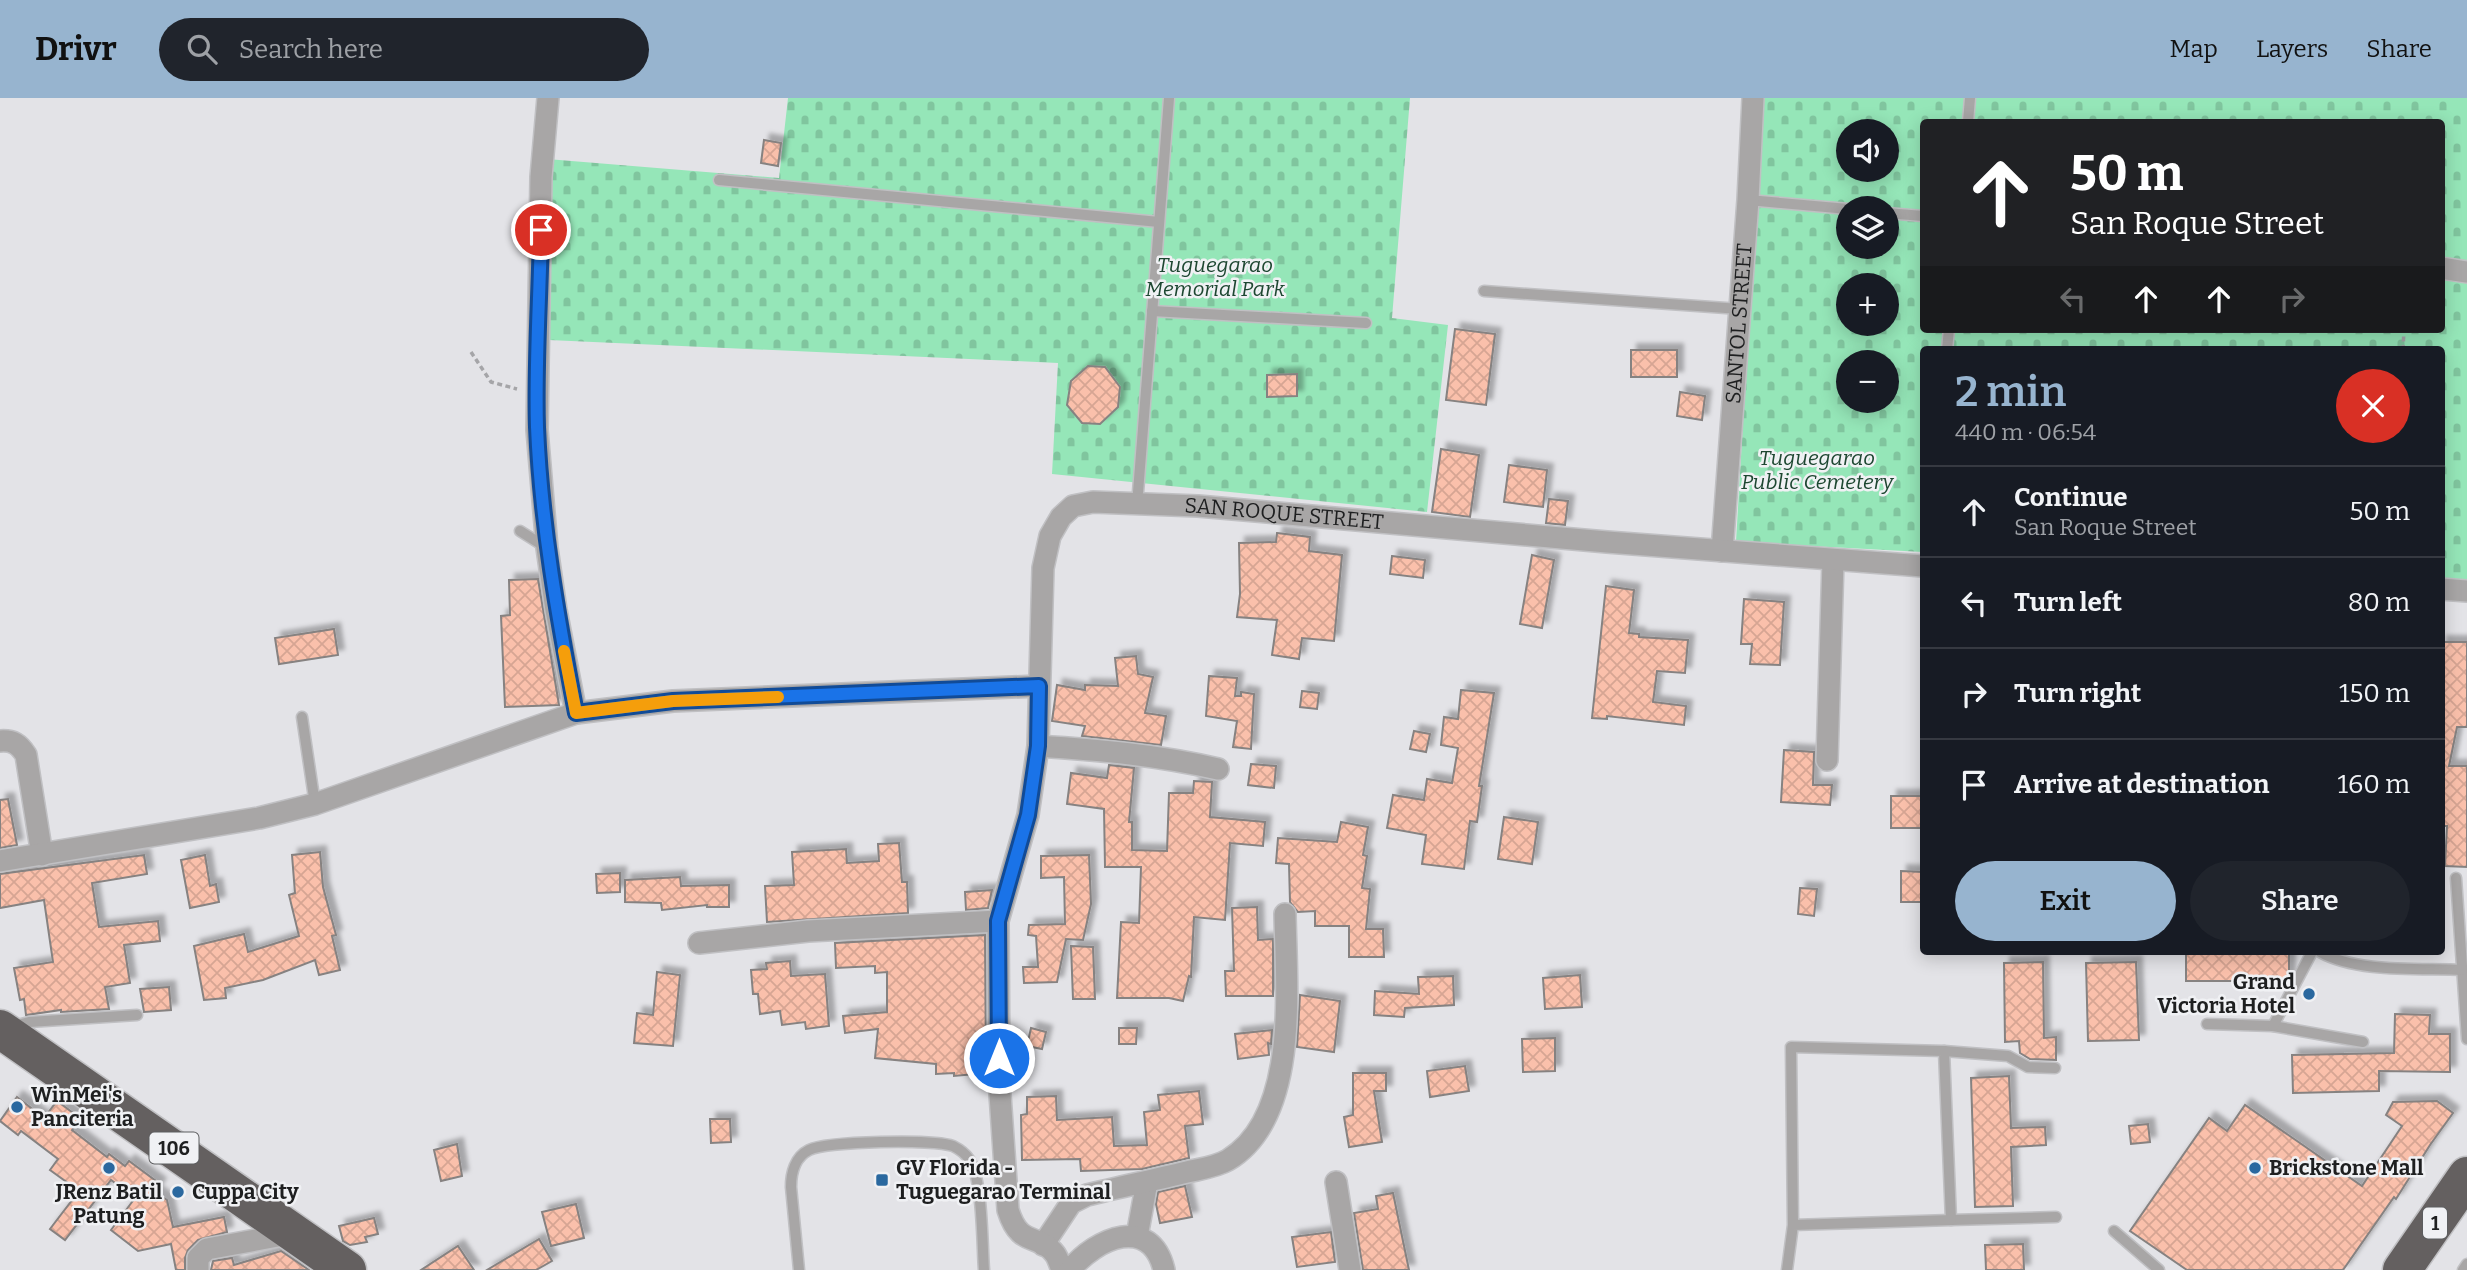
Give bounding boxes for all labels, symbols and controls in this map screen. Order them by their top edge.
search box [159,18,649,81]
text: Drivr [35,29,117,69]
icon: search [183,30,221,68]
text: Search here [239,34,383,65]
text: Map [2170,35,2218,63]
text: Layers [2256,35,2328,63]
text: Share [2366,35,2432,63]
map controls [1836,119,1899,413]
button: sound [1836,119,1899,182]
text: 50 m [2070,144,2183,203]
icon: ahead [1955,147,2046,238]
button: layers [1836,196,1899,259]
pin [511,200,571,260]
text: San Roque Street [2070,204,2324,242]
icon: arrive [522,211,560,249]
street label: SANTOL STREET [1720,243,1758,405]
park label: Tuguegarao Memorial Park [1145,252,1285,302]
button: + [1836,273,1899,336]
icon: left [2054,280,2092,318]
icon: ahead [2127,280,2165,318]
icon: ahead [2200,280,2238,318]
icon: right [2273,280,2311,318]
button: − [1836,350,1899,413]
text: 2 min [1955,367,2066,417]
button: close [2336,369,2410,443]
text: 440 m · 06:54 [1955,418,2096,446]
park label: Tuguegarao Public Cemetery [1741,445,1894,495]
text: Continue [2014,482,2128,513]
street label: SAN ROQUE STREET [1184,492,1385,535]
icon: ahead [1955,493,1993,531]
text: 50 m [2349,496,2410,527]
text: San Roque Street [2014,513,2197,541]
icon: left [1955,584,1993,622]
text: Turn left [2014,587,2122,618]
text: 80 m [2348,587,2410,618]
icon: right [1955,675,1993,713]
text: Turn right [2014,678,2141,709]
text: 150 m [2339,678,2410,709]
icon: arrive [1955,766,1993,804]
text: Arrive at destination [2014,769,2269,800]
text: 160 m [2338,769,2410,800]
button: Exit [1955,861,2176,941]
button: Share [2190,861,2410,941]
place label: Grand Victoria Hotel [2157,969,2295,1019]
marker: Grand Victoria Hotel [2301,986,2317,1002]
position arrow [962,1021,1036,1095]
place label: WinMei's Panciteria [31,1082,134,1132]
marker: WinMei's Panciteria [9,1099,25,1115]
road number: 106 [150,1132,198,1164]
place label: GV Florida - Tuguegarao Terminal [896,1155,1112,1205]
place label: Brickstone Mall [2269,1155,2424,1181]
marker: JRenz Batil Patung [101,1160,117,1176]
marker: Brickstone Mall [2247,1160,2263,1176]
marker: GV Florida - Tuguegarao Terminal [874,1172,890,1188]
place label: JRenz Batil Patung [55,1179,163,1229]
place label: Cuppa City [192,1179,299,1205]
marker: Cuppa City [170,1184,186,1200]
road number: 1 [2423,1208,2447,1238]

